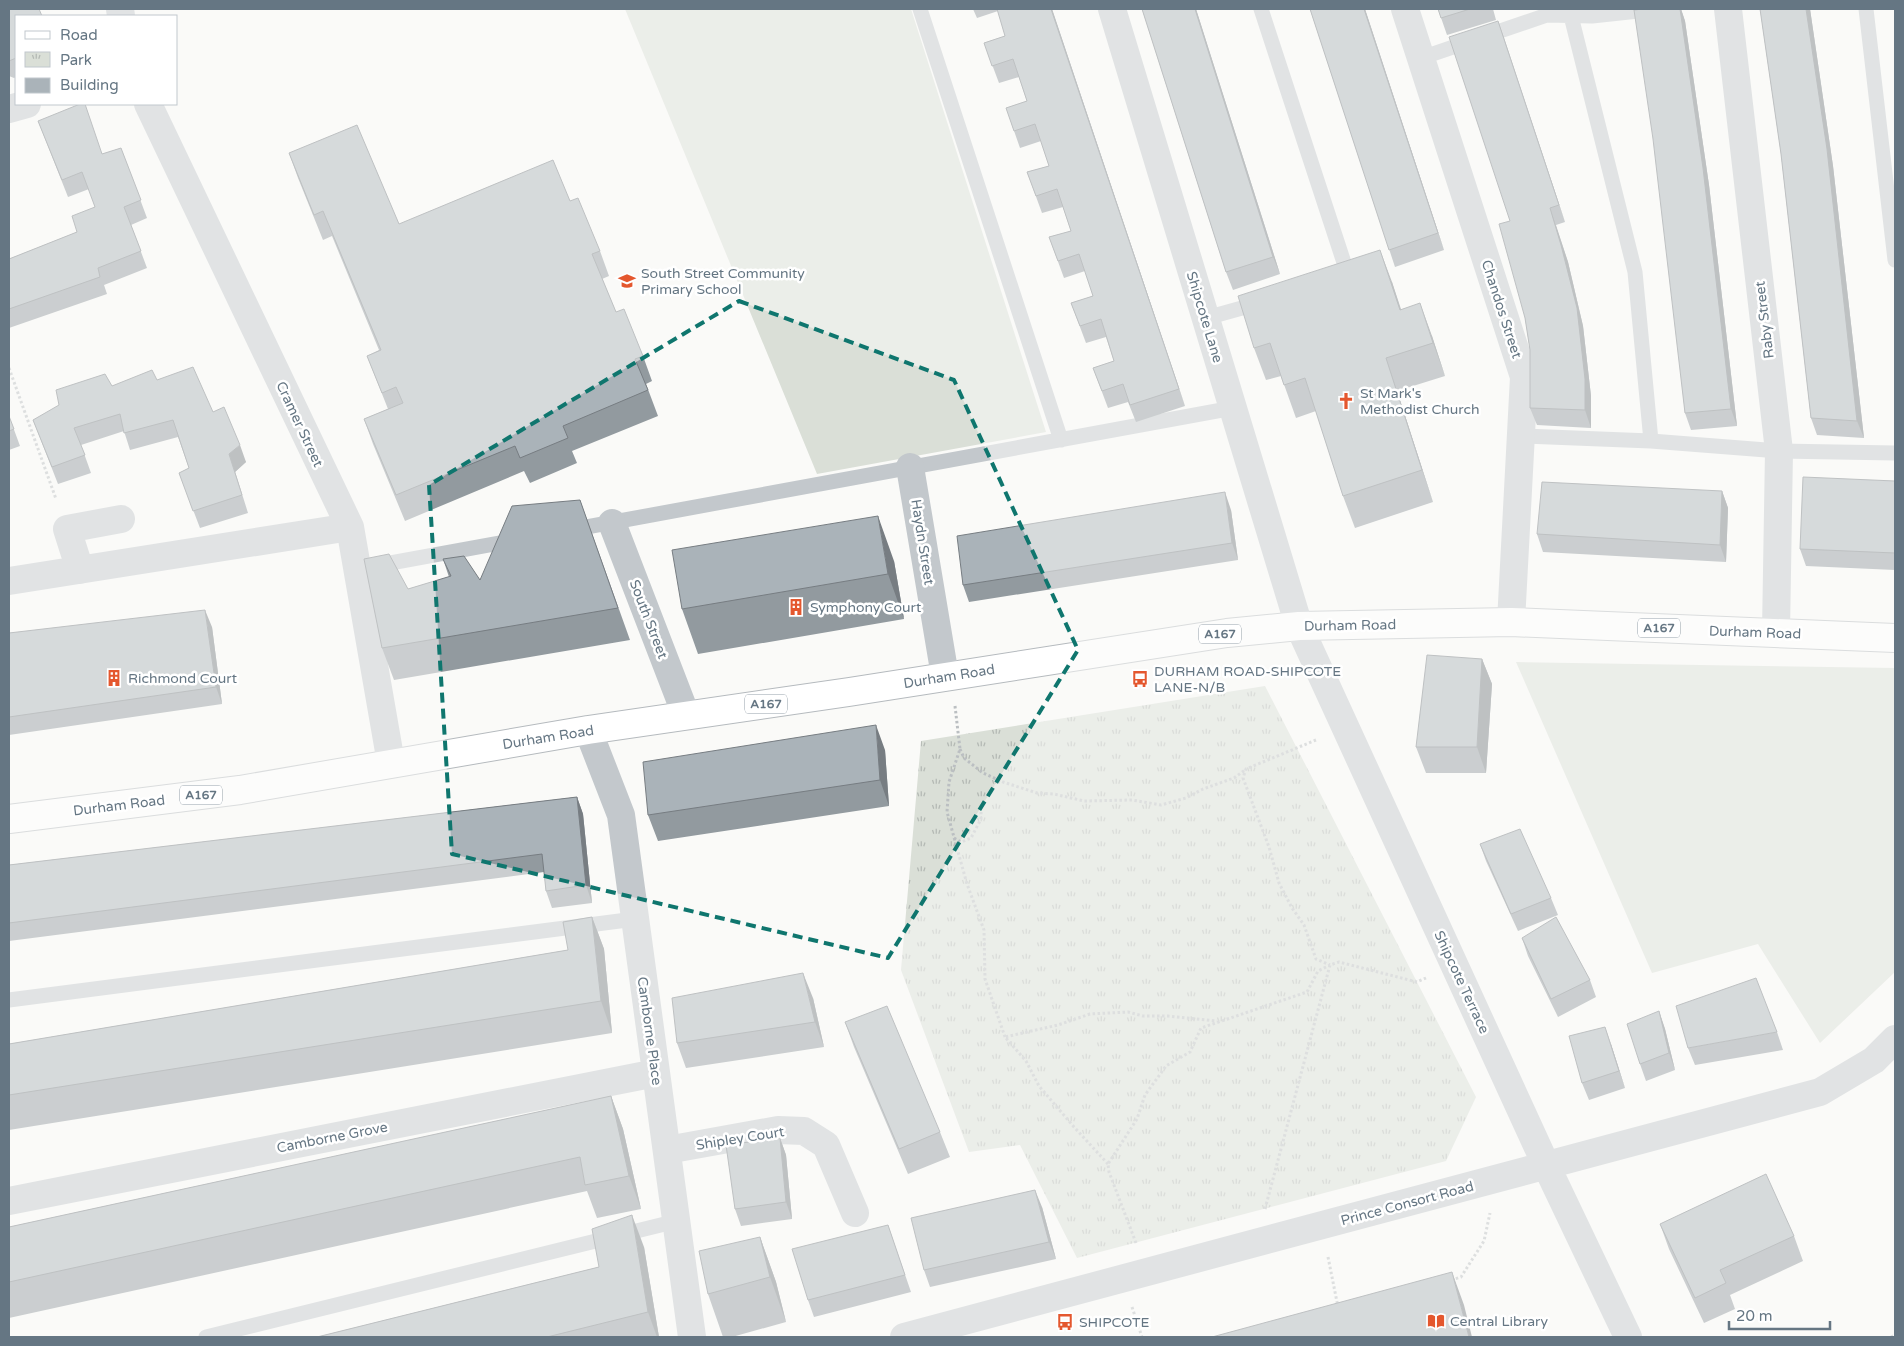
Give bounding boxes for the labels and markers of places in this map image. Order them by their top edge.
place label: South Street Community Primary School [641,265,805,298]
school or university icon: South Street Community Primary School [617,271,637,291]
place label: St Mark's Methodist Church [1360,385,1479,418]
church icon: St Mark's Methodist Church [1336,391,1356,411]
building icon: Symphony Court [786,597,806,617]
place label: Symphony Court [810,599,922,616]
place label: DURHAM ROAD-SHIPCOTE LANE-N/B [1154,663,1341,696]
building icon: Richmond Court [104,668,124,688]
bus stop icon: DURHAM ROAD-SHIPCOTE LANE-N/B [1130,669,1150,689]
place label: Richmond Court [128,670,238,687]
library icon: Central Library [1426,1311,1446,1331]
bus stop icon: SHIPCOTE [1055,1312,1075,1332]
place label: Central Library [1450,1313,1548,1330]
place label: SHIPCOTE [1079,1314,1150,1331]

